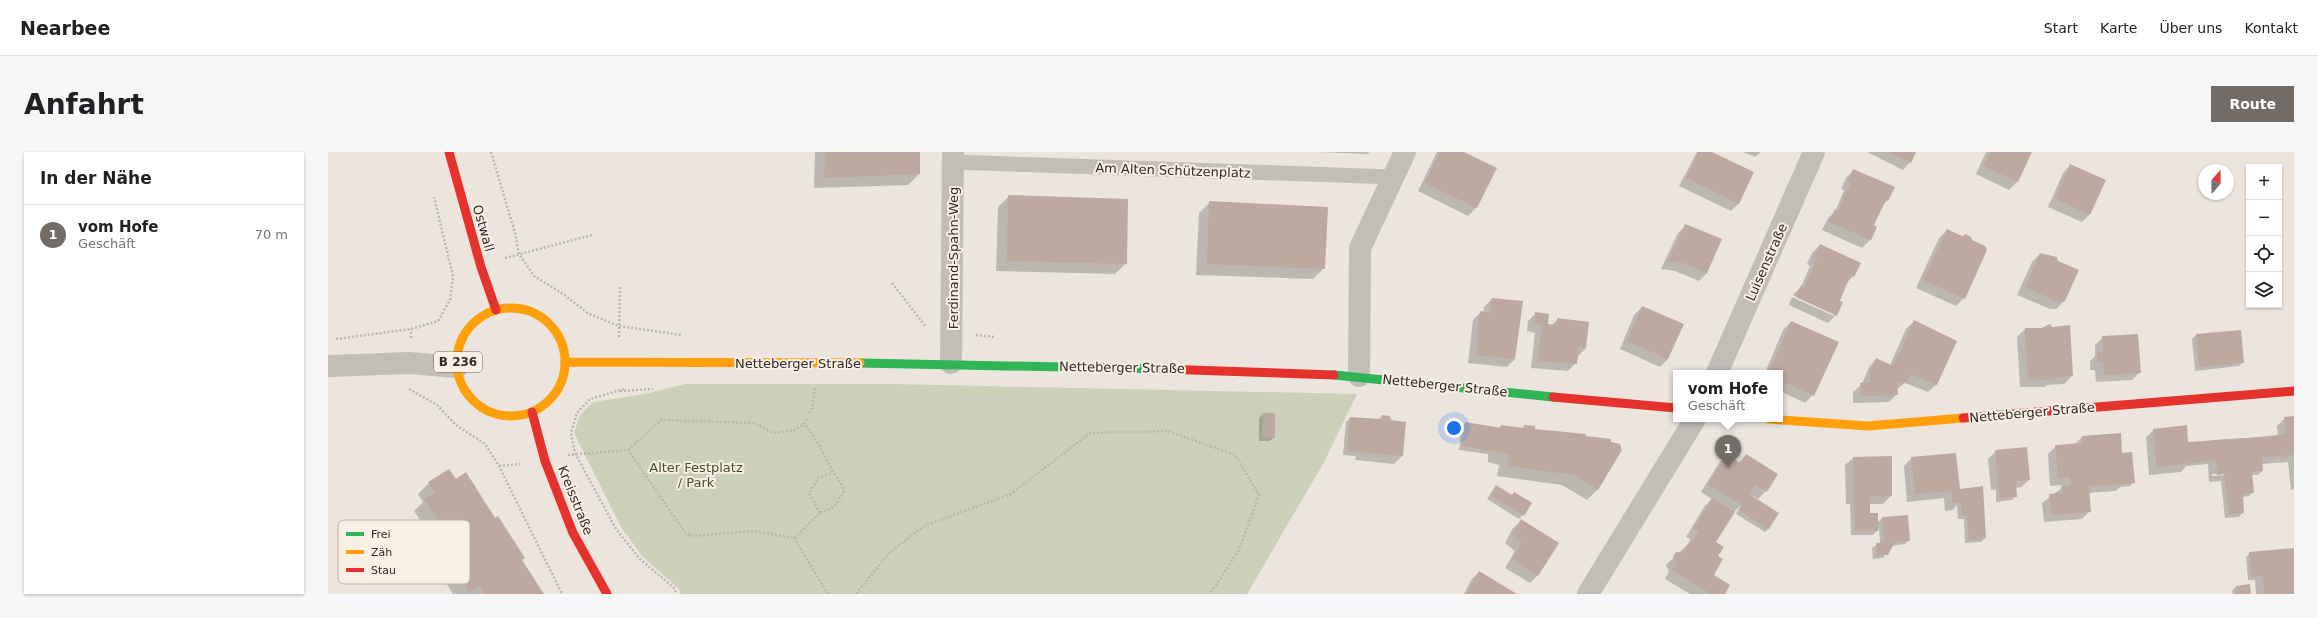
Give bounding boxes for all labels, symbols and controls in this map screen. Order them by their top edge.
text: Nearbee [20,17,110,39]
text: Start [2044,20,2078,36]
text: Karte [2100,20,2137,36]
text: Über uns [2159,20,2222,36]
text: Kontakt [2244,20,2298,36]
button: Route [2211,86,2294,122]
text: Anfahrt [24,88,144,121]
street label: Am Alten Schützenplatz [1095,160,1251,181]
north arrow [2198,164,2234,200]
map controls [2246,164,2282,308]
button: + [2246,164,2282,200]
text: In der Nähe [40,168,152,188]
street label: Ferdinand-Spahn-Weg [946,187,961,329]
button: − [2246,200,2282,236]
street label: Ostwall [470,203,497,253]
text: vom Hofe [78,218,159,236]
street label: Luisenstraße [1743,221,1790,303]
text: 1 [48,227,58,242]
text: 70 m [255,227,288,242]
text: Geschäft [78,236,136,251]
button: locate [2246,236,2282,272]
button: layers [2246,272,2282,308]
road number: B 236 [434,352,482,372]
street label: Netteberger Straße [735,356,861,371]
street label: Netteberger Straße [1059,359,1185,376]
popup [1673,370,1783,422]
street label: Netteberger Straße [1382,371,1508,400]
text: vom Hofe [1688,380,1768,398]
text: Geschäft [1688,398,1745,413]
street label: Netteberger Straße [1969,400,2095,425]
your location [1444,418,1464,438]
pin: 1 [1715,435,1741,468]
park label: Alter Festplatz / Park [649,460,743,490]
street label: Kreisstraße [555,463,596,537]
legend [338,520,470,584]
text: Frei [371,528,391,541]
text: Zäh [371,546,392,559]
text: Stau [371,564,396,577]

